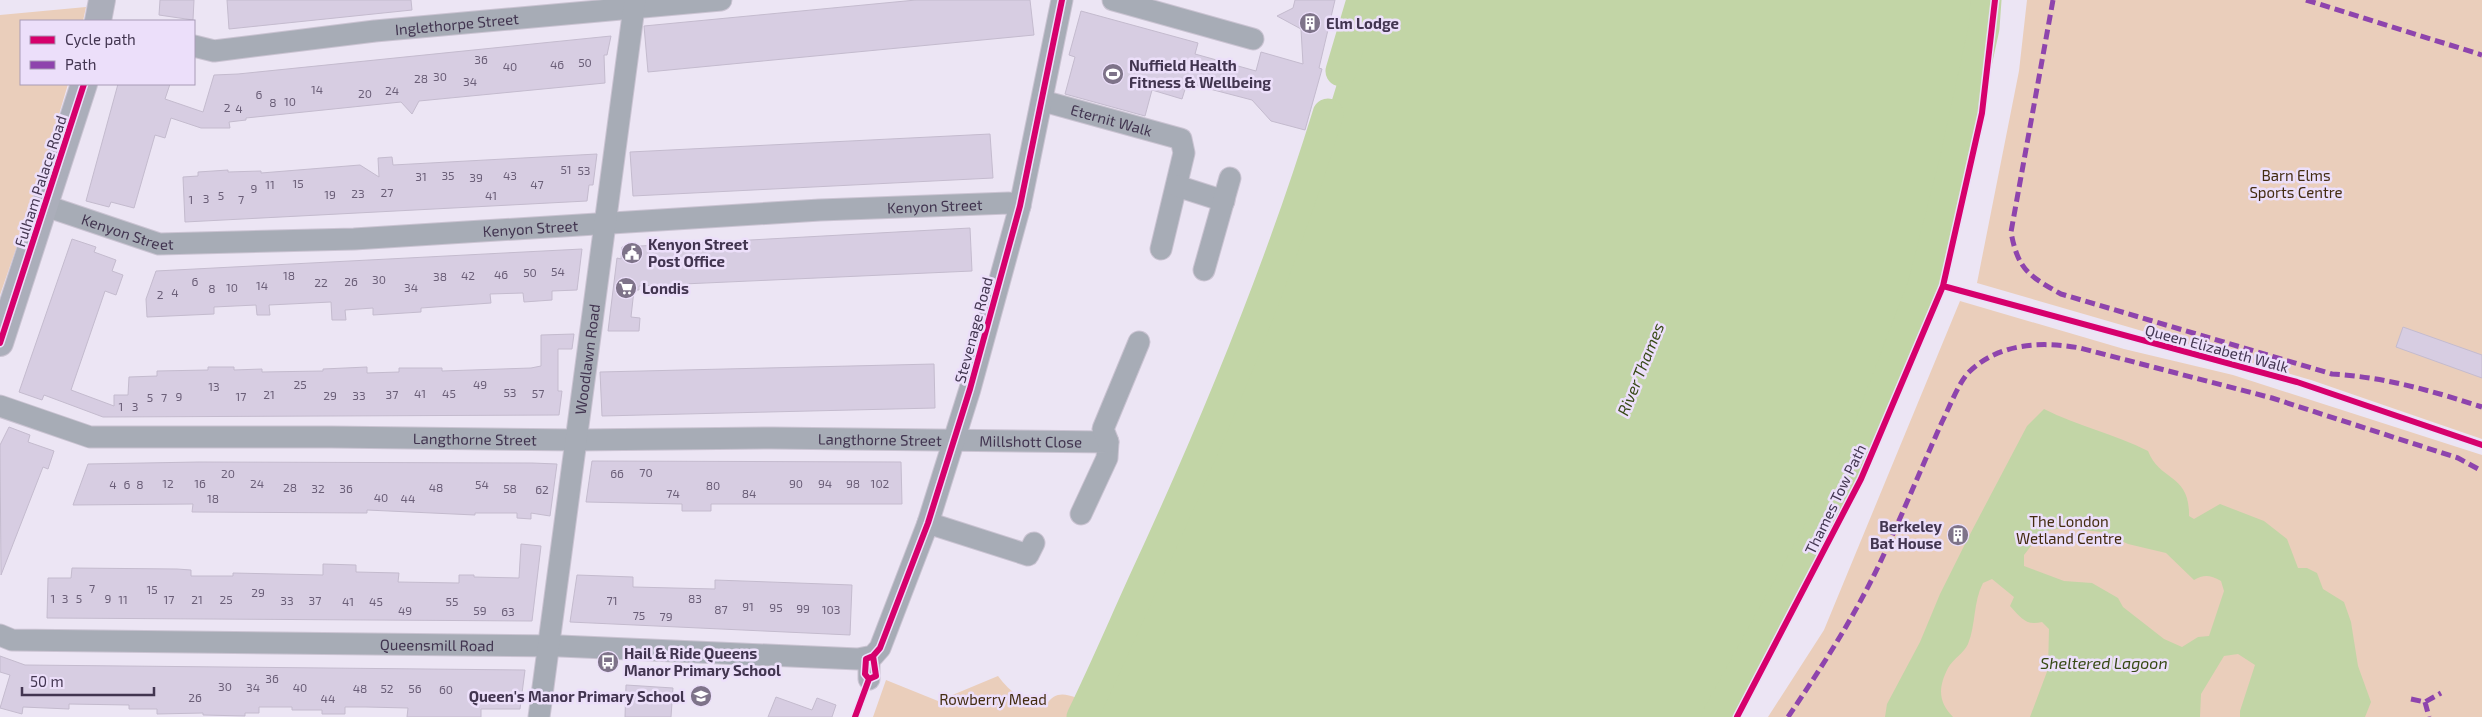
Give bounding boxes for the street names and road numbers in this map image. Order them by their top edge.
street label: Inglethorpe Street [394,9,520,38]
street label: Eternit Walk [1069,100,1155,140]
street label: Fulham Palace Road [10,113,70,249]
street label: Kenyon Street [887,195,983,217]
street label: Kenyon Street [79,210,174,253]
street label: Kenyon Street [482,216,579,240]
street label: Stevenage Road [950,275,996,385]
street label: Woodlawn Road [571,303,603,416]
street label: Queen Elizabeth Walk [2143,320,2291,377]
street label: Langthorne Street [413,429,537,449]
street label: Langthorne Street [818,430,942,449]
street label: Millshott Close [979,431,1082,451]
street label: Thames Tow Path [1801,441,1869,557]
street label: Queensmill Road [380,635,494,654]

